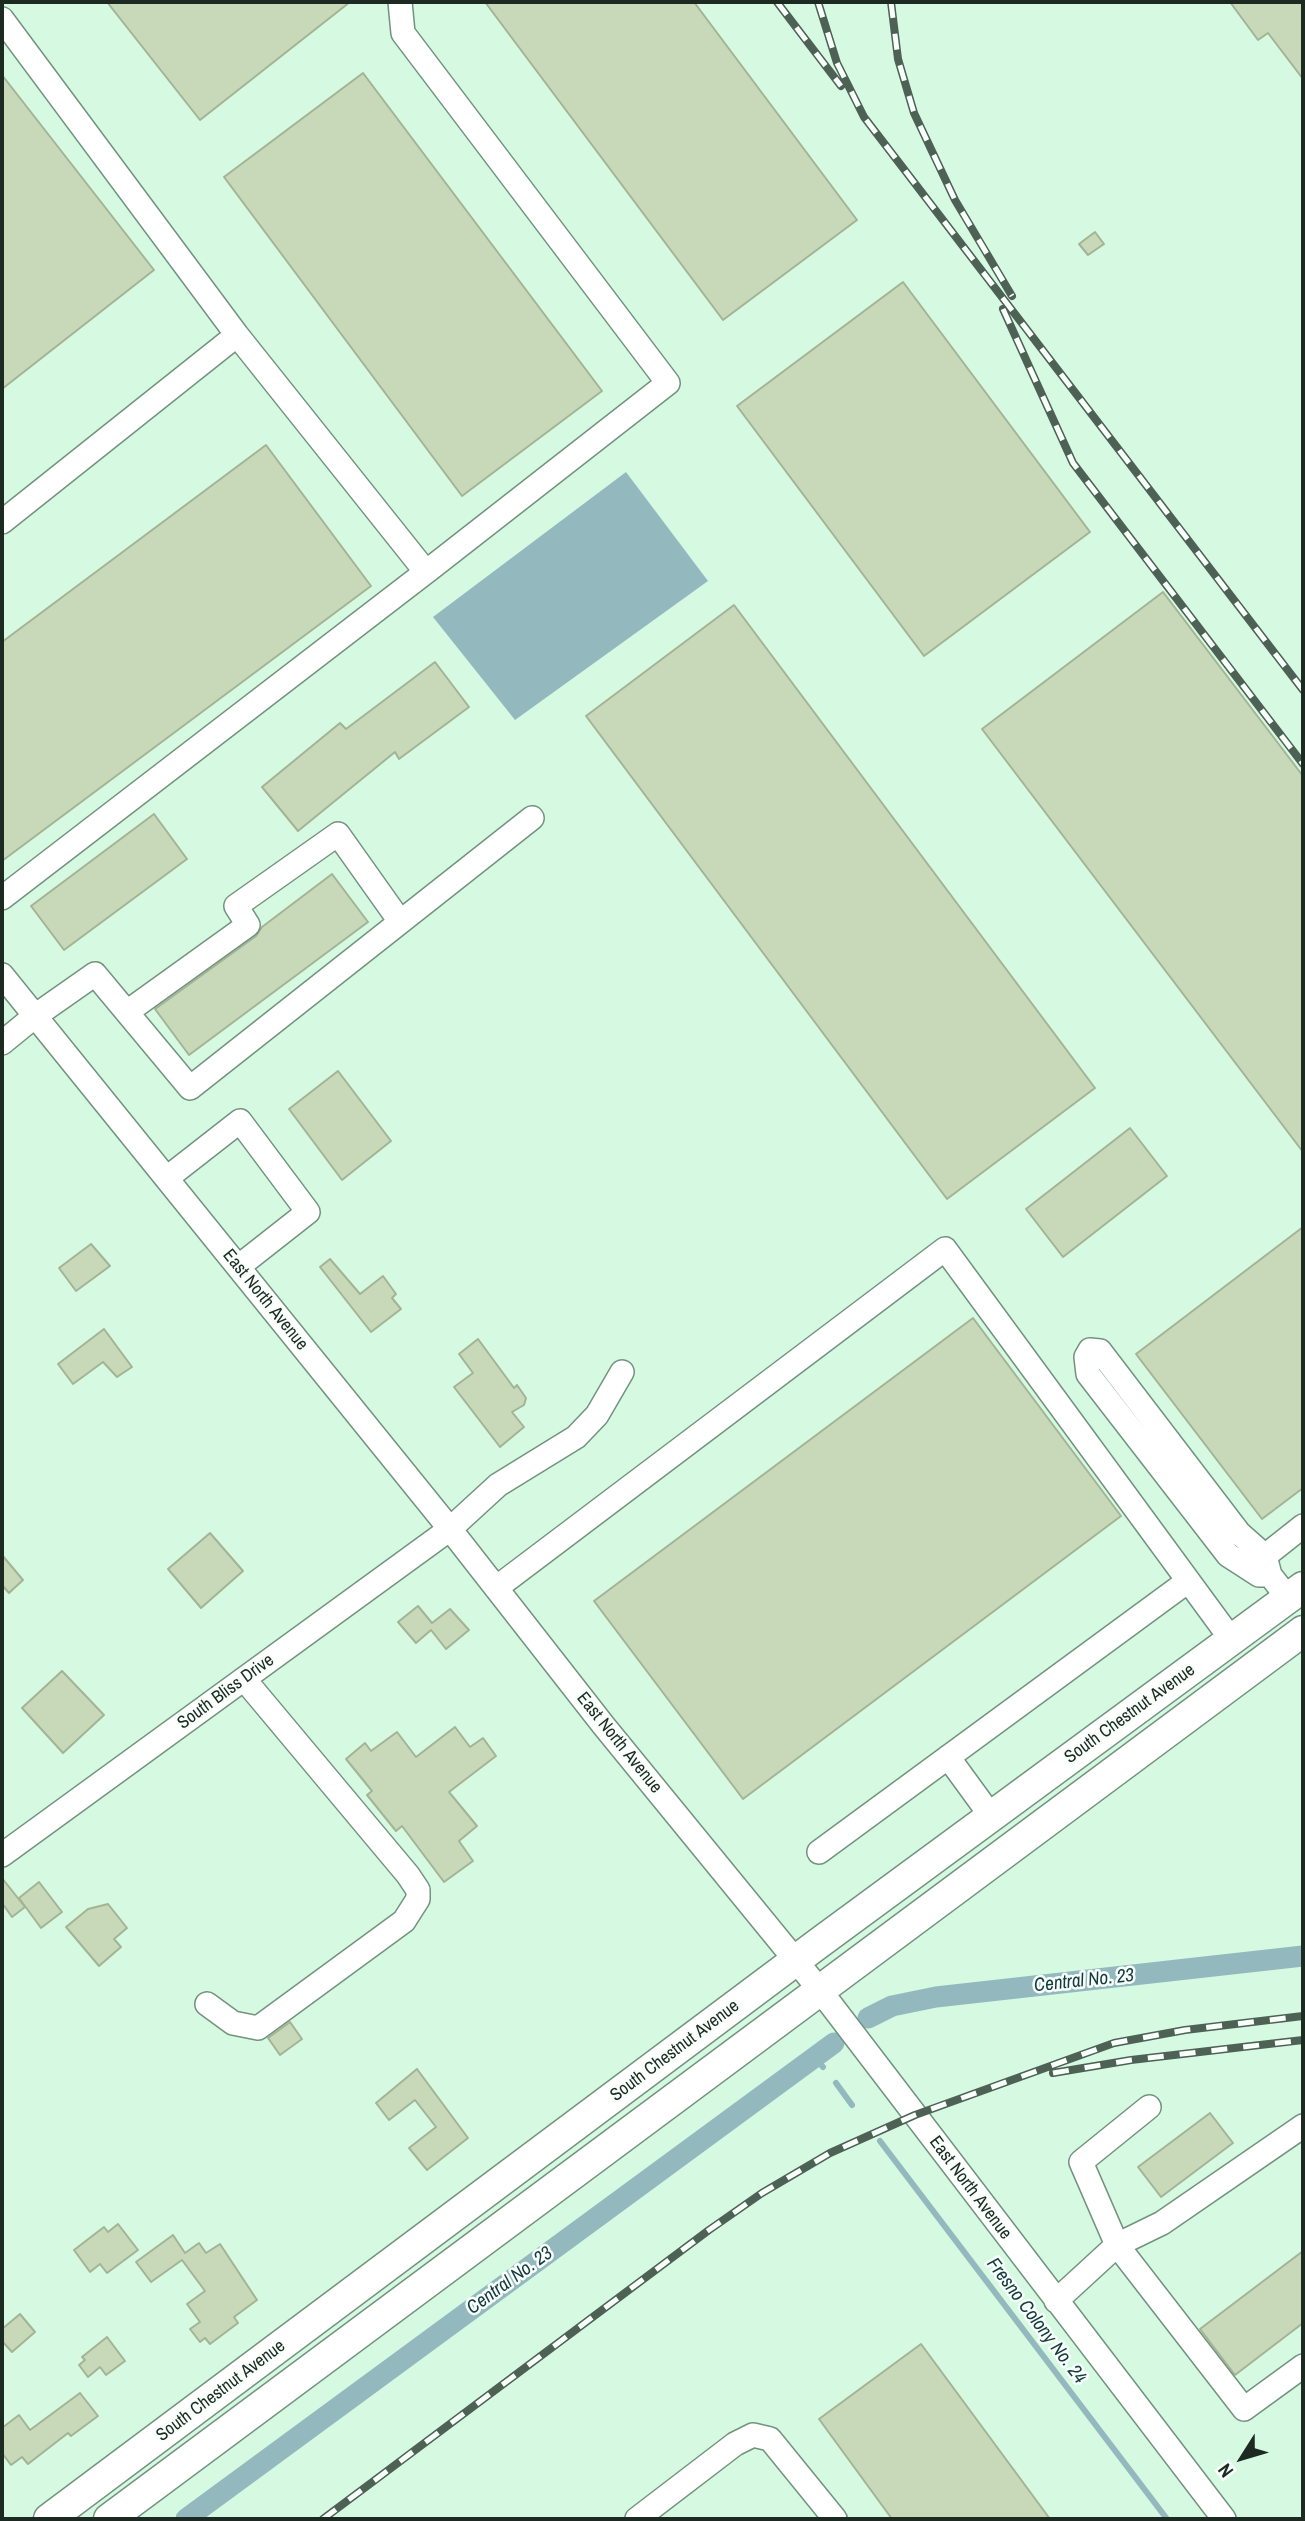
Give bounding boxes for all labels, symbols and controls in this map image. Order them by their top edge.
street label: East North Avenue [218,1245,312,1355]
street label: South Bliss Drive [174,1650,278,1734]
street label: South Chestnut Avenue [1061,1660,1199,1768]
street label: East North Avenue [572,1688,666,1798]
water label: Central No. 23 [1033,1964,1135,1998]
street label: South Chestnut Avenue [606,1996,744,2106]
street label: East North Avenue [924,2132,1016,2244]
water label: Central No. 23 [463,2242,557,2320]
water label: Fresno Colony No. 24 [981,2254,1091,2388]
street label: South Chestnut Avenue [152,2336,290,2446]
north arrow [1207,2423,1277,2493]
text: N [1211,2458,1239,2483]

